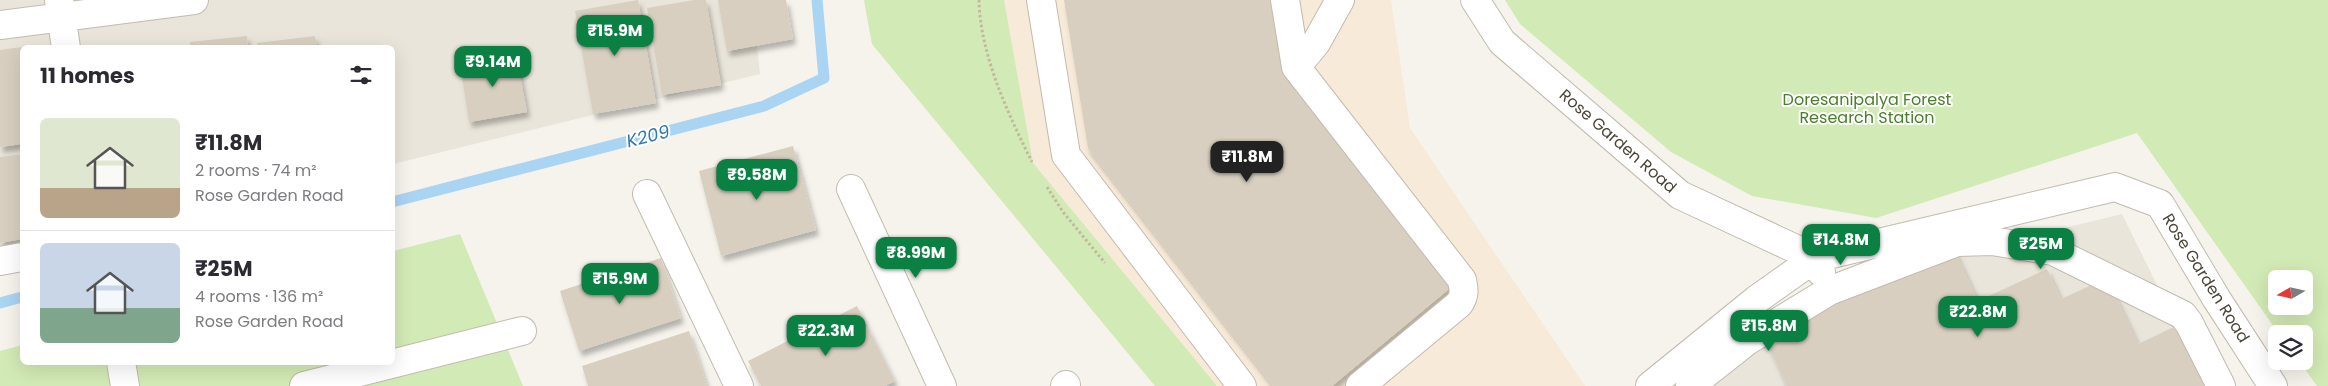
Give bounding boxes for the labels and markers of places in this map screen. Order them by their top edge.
pin: ₹15.9M [574,15,656,57]
pin: ₹9.14M [452,46,534,88]
pin: ₹11.8M [1206,140,1288,183]
pin: ₹9.58M [716,158,798,201]
pin: ₹14.8M [1800,224,1882,266]
pin: ₹25M [2011,228,2071,270]
pin: ₹8.99M [875,236,957,279]
pin: ₹15.9M [579,262,661,305]
pin: ₹22.8M [1937,296,2019,338]
pin: ₹15.8M [1728,310,1810,352]
pin: ₹22.3M [785,314,867,357]

